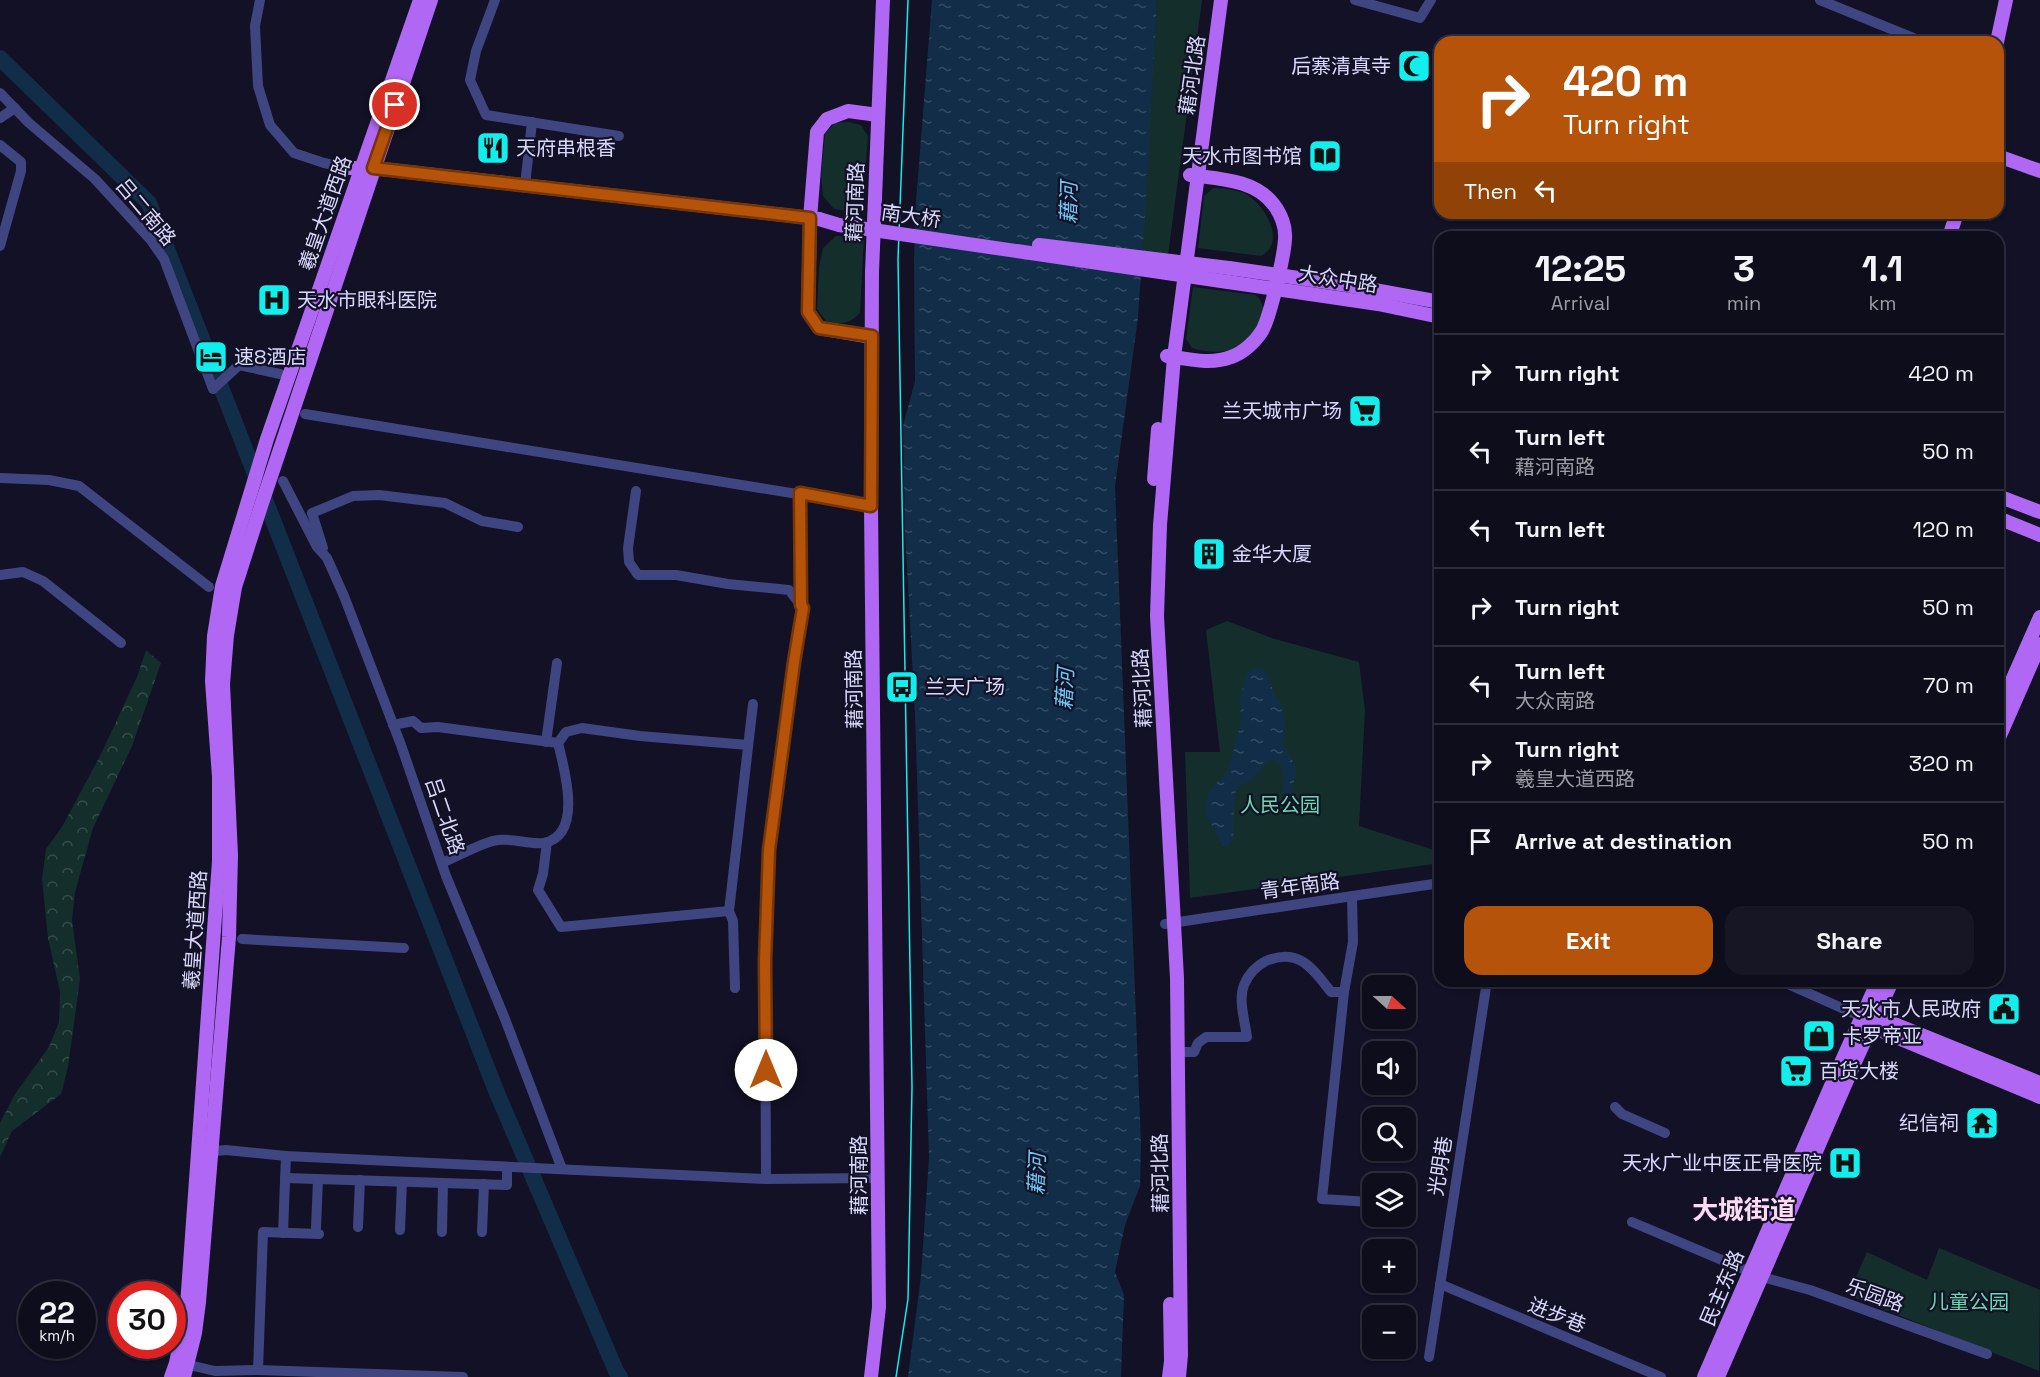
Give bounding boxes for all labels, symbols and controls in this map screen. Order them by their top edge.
street label: 藉河北路 [1174,34,1210,116]
mosque icon: 后寨清真寺 [1396,48,1432,84]
place label: 后寨清真寺 [1291,53,1391,79]
text: 420 m [1563,55,1688,108]
icon: right [1464,60,1542,138]
pin [369,79,420,130]
icon: arrive [378,88,411,121]
text: Turn right [1563,107,1690,142]
restaurant icon: 天府串根香 [475,130,511,166]
place label: 天府串根香 [516,135,616,161]
library icon: 天水市图书馆 [1307,138,1343,174]
place label: 天水市图书馆 [1182,143,1302,169]
street label: 羲皇大道西路 [293,152,357,274]
street label: 藉河南路 [841,162,869,242]
street label: 吕二南路 [110,173,182,251]
icon: left [1529,174,1562,207]
text: Then [1464,177,1517,205]
water label: 藉河 [1055,178,1082,224]
street label: 南大桥 [879,199,943,233]
text: 12:25 [1535,246,1626,292]
text: 3 [1733,246,1755,292]
text: 1.1 [1862,246,1903,292]
street label: 大众中路 [1296,260,1380,298]
hospital icon: 天水市眼科医院 [256,282,292,318]
place label: 天水市眼科医院 [297,287,437,313]
text: Arrival [1551,290,1610,316]
text: min [1727,290,1761,316]
text: km [1869,290,1897,316]
hotel icon: 速8酒店 [193,339,229,375]
place label: 速8酒店 [234,344,306,370]
icon: right [1464,357,1497,390]
text: Turn right [1515,359,1620,387]
text: 420 m [1908,359,1974,387]
supermarket icon: 兰天城市广场 [1347,393,1383,429]
place label: 兰天城市广场 [1222,398,1342,424]
text: Turn left [1515,423,1605,451]
icon: left [1464,435,1497,468]
text: 50 m [1922,437,1974,465]
text: 藉河南路 [1515,454,1595,480]
icon: left [1464,513,1497,546]
text: Turn left [1515,515,1605,543]
text: 120 m [1913,515,1974,543]
building icon: 金华大厦 [1191,536,1227,572]
place label: 金华大厦 [1232,541,1312,567]
icon: right [1464,591,1497,624]
text: Turn right [1515,593,1620,621]
text: 50 m [1922,593,1974,621]
street label: 藉河北路 [1127,647,1157,729]
street label: 藉河南路 [840,649,868,729]
text: Turn left [1515,657,1605,685]
water label: 藉河 [1050,663,1079,711]
bus stop icon: 兰天广场 [884,669,920,705]
icon: left [1464,669,1497,702]
text: 70 m [1923,671,1974,699]
place label: 兰天广场 [925,674,1005,700]
text: 大众南路 [1515,688,1595,714]
text: Turn right [1515,735,1620,763]
icon: right [1464,747,1497,780]
text: 320 m [1909,749,1974,777]
text: 羲皇大道西路 [1515,766,1635,792]
street label: 吕二北路 [420,774,470,858]
park label: 人民公园 [1240,792,1320,818]
icon: arrive [1464,825,1497,858]
text: Arrive at destination [1515,827,1732,855]
text: 50 m [1922,827,1974,855]
street label: 青年南路 [1259,868,1341,904]
street label: 羲皇大道西路 [178,869,212,991]
button: Exit [1464,906,1713,975]
button: Share [1725,906,1974,975]
north arrow [1362,975,1416,1029]
map controls [1362,975,1416,1359]
public building icon: 天水市人民政府 [1986,991,2022,1027]
place label: 天水市人民政府 [1841,996,1981,1022]
shop icon: 卡罗帝亚 [1801,1018,1837,1054]
place label: 卡罗帝亚 [1842,1023,1922,1049]
position arrow [734,1038,798,1102]
button: sound [1362,1041,1416,1095]
supermarket icon: 百货大楼 [1778,1053,1814,1089]
place label: 百货大楼 [1819,1058,1899,1084]
temple icon: 纪信祠 [1964,1105,2000,1141]
button: search [1362,1107,1416,1161]
place label: 纪信祠 [1899,1110,1959,1136]
street label: 藉河北路 [1146,1133,1174,1213]
street label: 光明巷 [1422,1134,1458,1198]
street label: 藉河南路 [846,1135,872,1215]
hospital icon: 天水广业中医正骨医院 [1827,1145,1863,1181]
water label: 藉河 [1022,1149,1051,1195]
place label: 天水广业中医正骨医院 [1622,1150,1822,1176]
button: layers [1362,1173,1416,1227]
district label: 大城街道 [1692,1193,1796,1227]
button: + [1362,1239,1416,1293]
street label: 民主东路 [1694,1246,1750,1330]
street label: 乐园路 [1842,1273,1908,1317]
speed limit sign: 30 [108,1281,186,1359]
park label: 儿童公园 [1929,1289,2009,1315]
street label: 进步巷 [1524,1292,1590,1338]
text: 22 [39,1293,75,1332]
button: − [1362,1305,1416,1359]
text: km/h [39,1326,75,1345]

